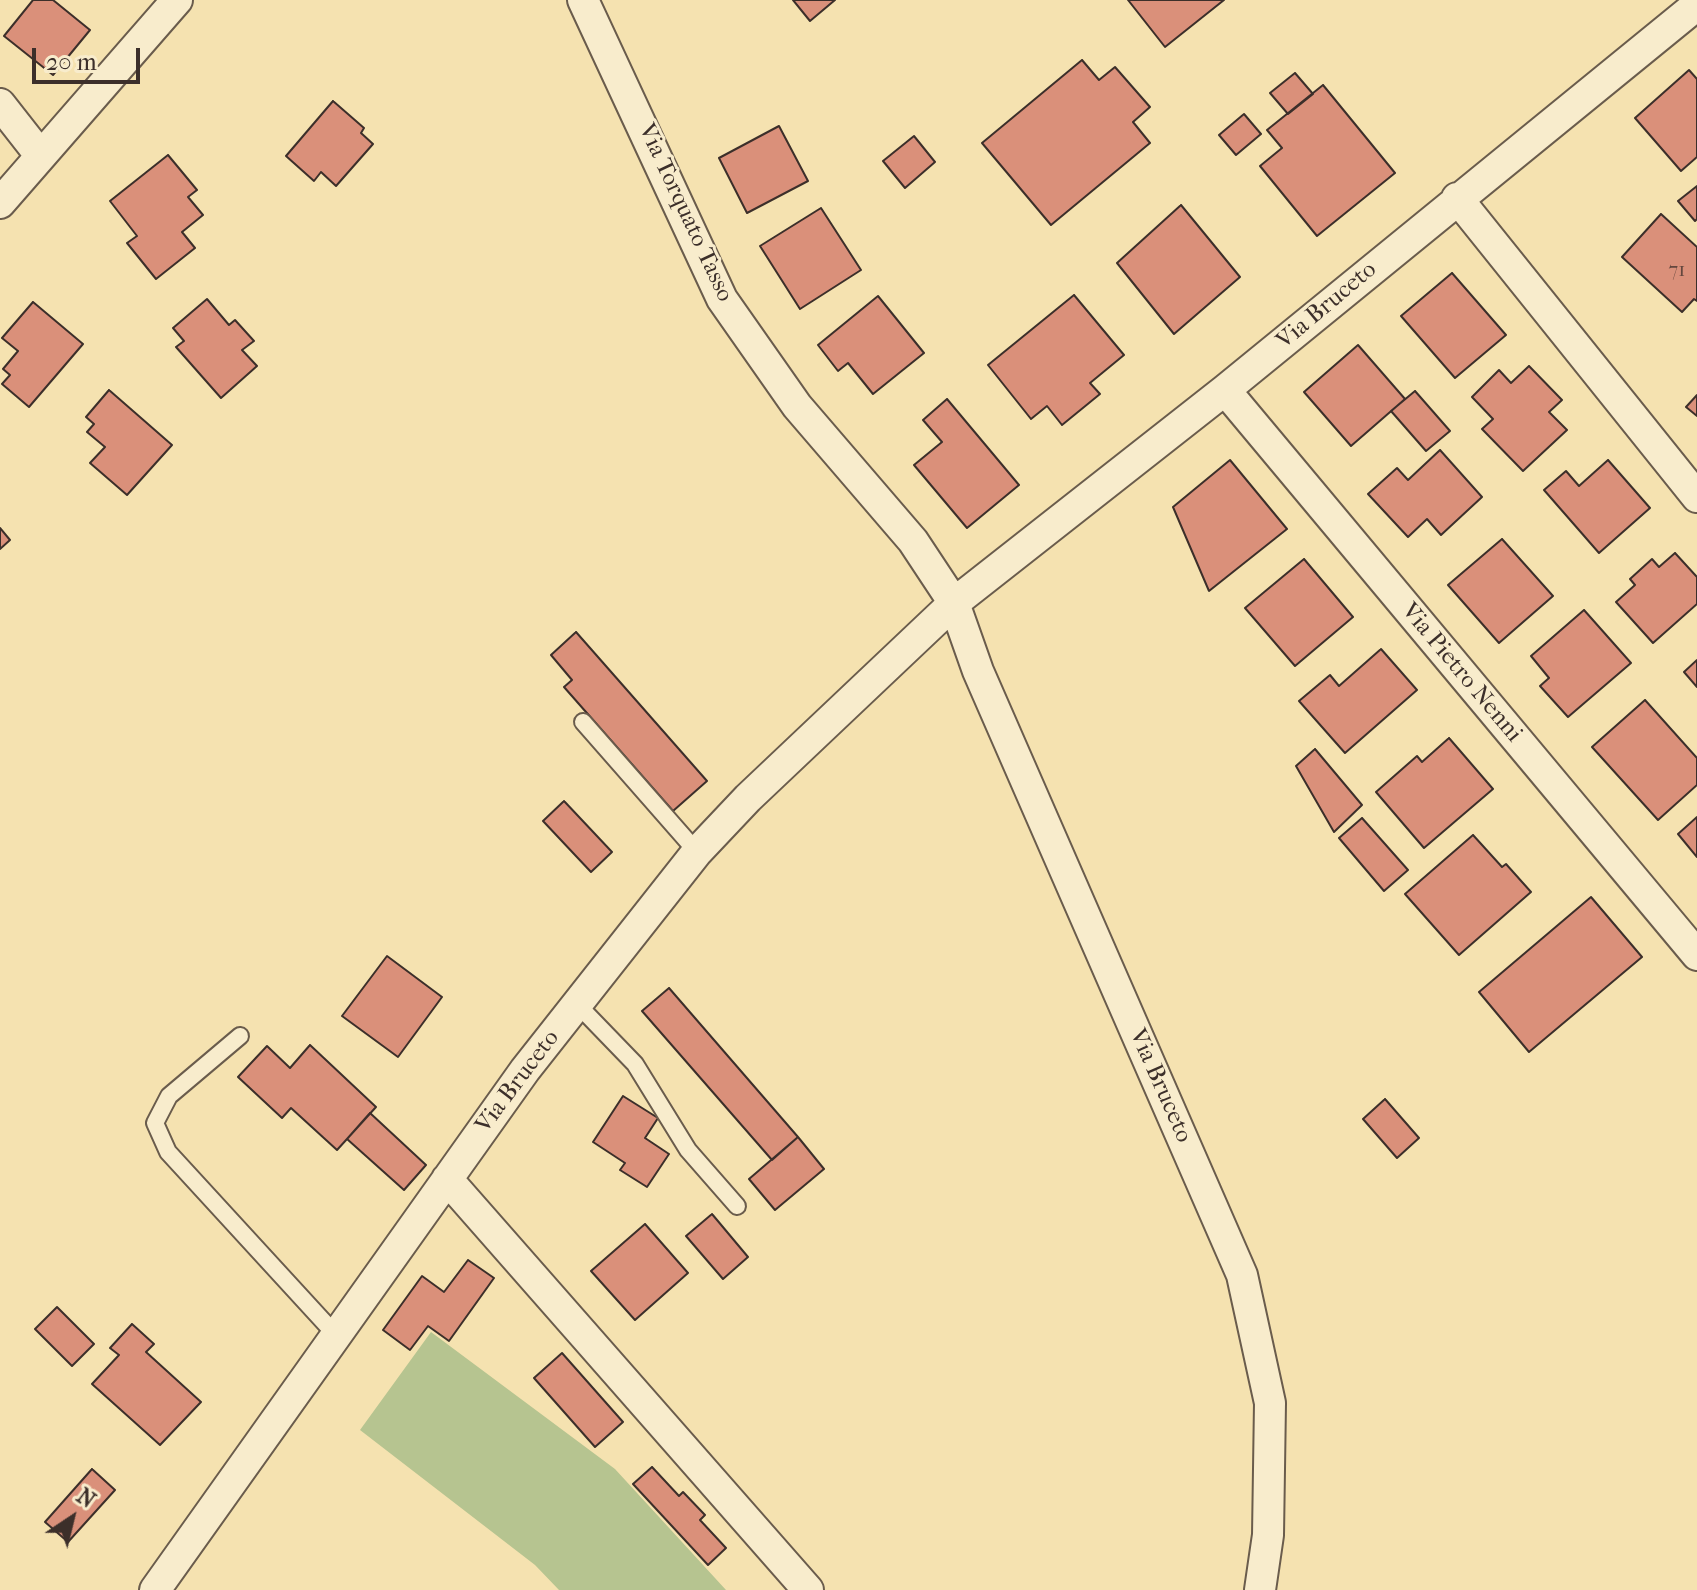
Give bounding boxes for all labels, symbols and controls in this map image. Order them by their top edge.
scale bar [36,32,144,82]
text: 20 m [46,48,97,76]
street label: Via Torquato Tasso [631,119,739,307]
street label: Via Bruceto [1271,256,1383,356]
house number: 71 [1669,259,1685,283]
street label: Via Pietro Nenni [1394,598,1528,748]
street label: Via Bruceto [470,1025,566,1139]
street label: Via Bruceto [1122,1025,1198,1147]
north arrow [32,1478,112,1558]
text: N [71,1483,100,1514]

